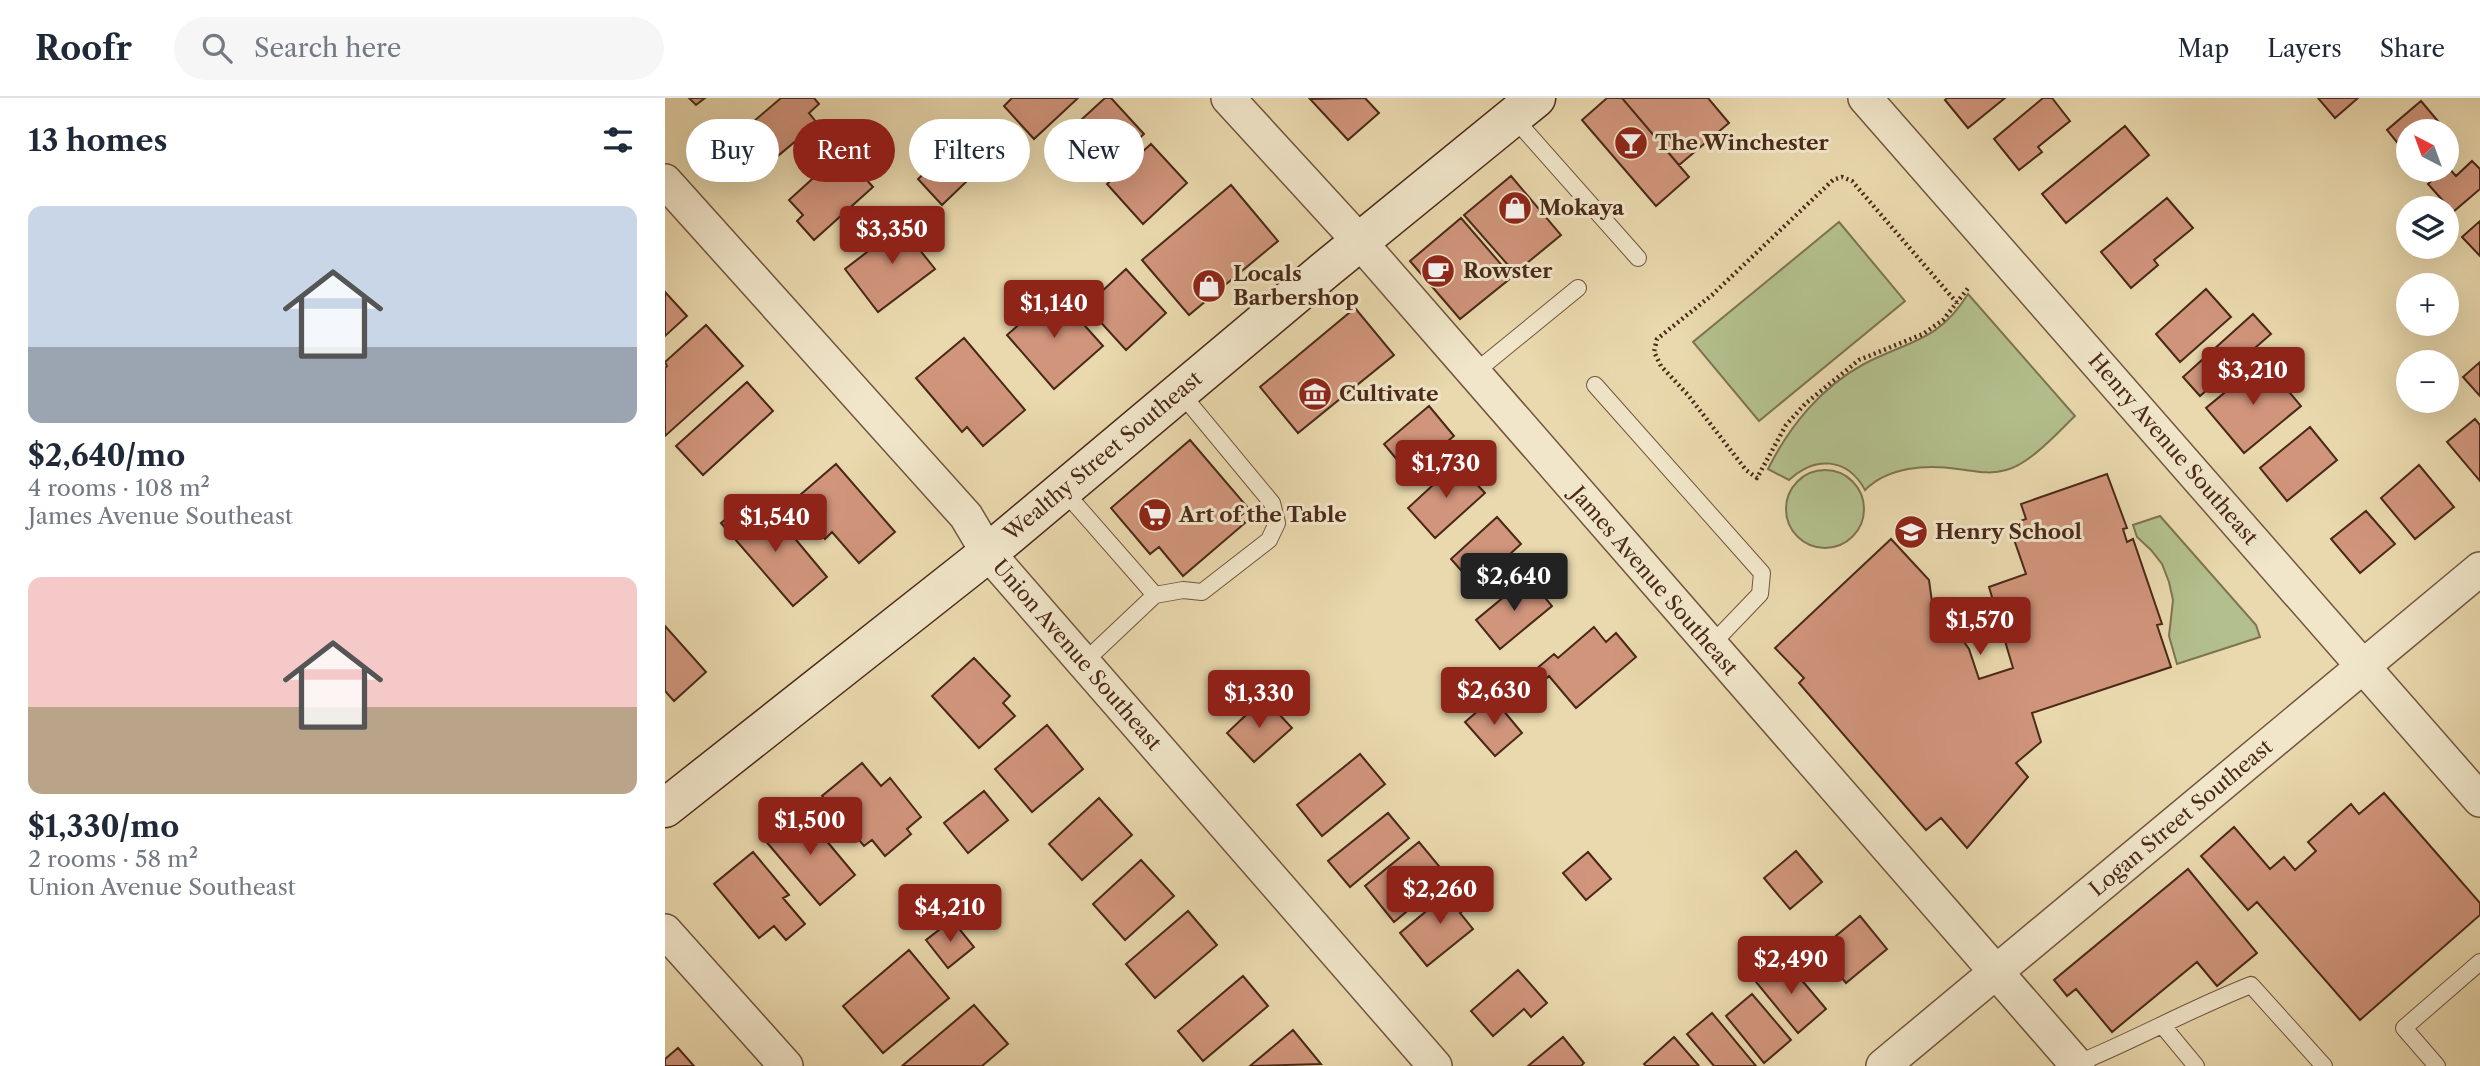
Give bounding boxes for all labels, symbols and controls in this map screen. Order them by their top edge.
search box [174,17,664,80]
text: Roofr [35,28,132,69]
icon: search [198,29,236,67]
text: Search here [254,32,401,64]
text: Map [2178,34,2229,63]
text: Layers [2267,34,2342,63]
text: Share [2380,34,2445,63]
chip: Buy [686,119,779,182]
chip: Rent [793,119,895,182]
chip: Filters [909,119,1030,182]
chip: New [1044,119,1144,182]
north arrow [2396,119,2459,182]
map controls [2396,119,2459,413]
icon: filters [599,121,637,159]
text: 13 homes [28,122,167,159]
bar icon: The Winchester [1612,124,1650,162]
place label: The Winchester [1655,130,1830,155]
shop icon: Mokaya [1496,189,1534,227]
place label: Mokaya [1539,195,1625,220]
button: layers [2396,196,2459,259]
pin: $3,350 [835,206,949,266]
text: $3,350 [856,215,928,243]
icon: home [270,251,396,377]
cafe icon: Rowster [1419,252,1457,290]
place label: Rowster [1463,258,1553,283]
place label: Locals Barbershop [1233,261,1359,310]
shop icon: Locals Barbershop [1190,267,1228,305]
button: + [2396,273,2459,336]
pin: $1,140 [997,280,1111,340]
text: $1,140 [1020,289,1088,317]
street label: Henry Avenue Southeast [2083,348,2264,550]
pin: $3,210 [2196,348,2310,407]
button: − [2396,350,2459,413]
text: $3,210 [2218,356,2288,384]
street label: Wealthy Street Southeast [998,365,1207,546]
museum icon: Cultivate [1296,375,1334,413]
place label: Cultivate [1339,381,1439,406]
text: $2,640/mo [28,437,185,474]
pin: $1,730 [1389,440,1503,500]
text: $1,730 [1412,449,1480,477]
text: 4 rooms · 108 m² [28,474,210,502]
street label: James Avenue Southeast [1564,479,1744,681]
pin: $1,540 [718,494,832,554]
supermarket icon: Art of the Table [1136,496,1174,534]
text: James Avenue Southeast [28,502,293,530]
place label: Art of the Table [1178,502,1347,527]
text: $1,540 [740,503,810,531]
school or university icon: Henry School [1892,513,1930,551]
place label: Henry School [1935,519,2082,544]
street label: Union Avenue Southeast [988,554,1167,756]
pin: $2,640 [1457,554,1571,613]
text: $2,640 [1477,562,1551,590]
pin: $1,570 [1923,598,2037,657]
text: $1,570 [1946,606,2014,634]
icon: home [270,622,396,748]
pin: $2,630 [1437,668,1551,727]
pin: $1,330 [1202,670,1316,730]
text: $2,630 [1457,676,1531,704]
text: $1,330 [1224,679,1294,707]
street label: Logan Street Southeast [2084,733,2278,901]
pin: $1,500 [753,798,867,857]
text: $1,500 [774,806,846,834]
text: $1,330/mo [28,808,179,845]
text: 2 rooms · 58 m² [28,845,198,873]
pin: $2,260 [1383,866,1497,926]
text: Union Avenue Southeast [28,873,296,901]
text: $2,260 [1403,875,1477,903]
pin: $4,210 [893,884,1007,944]
text: $4,210 [914,893,986,921]
pin: $2,490 [1734,936,1848,996]
text: $2,490 [1754,945,1828,973]

